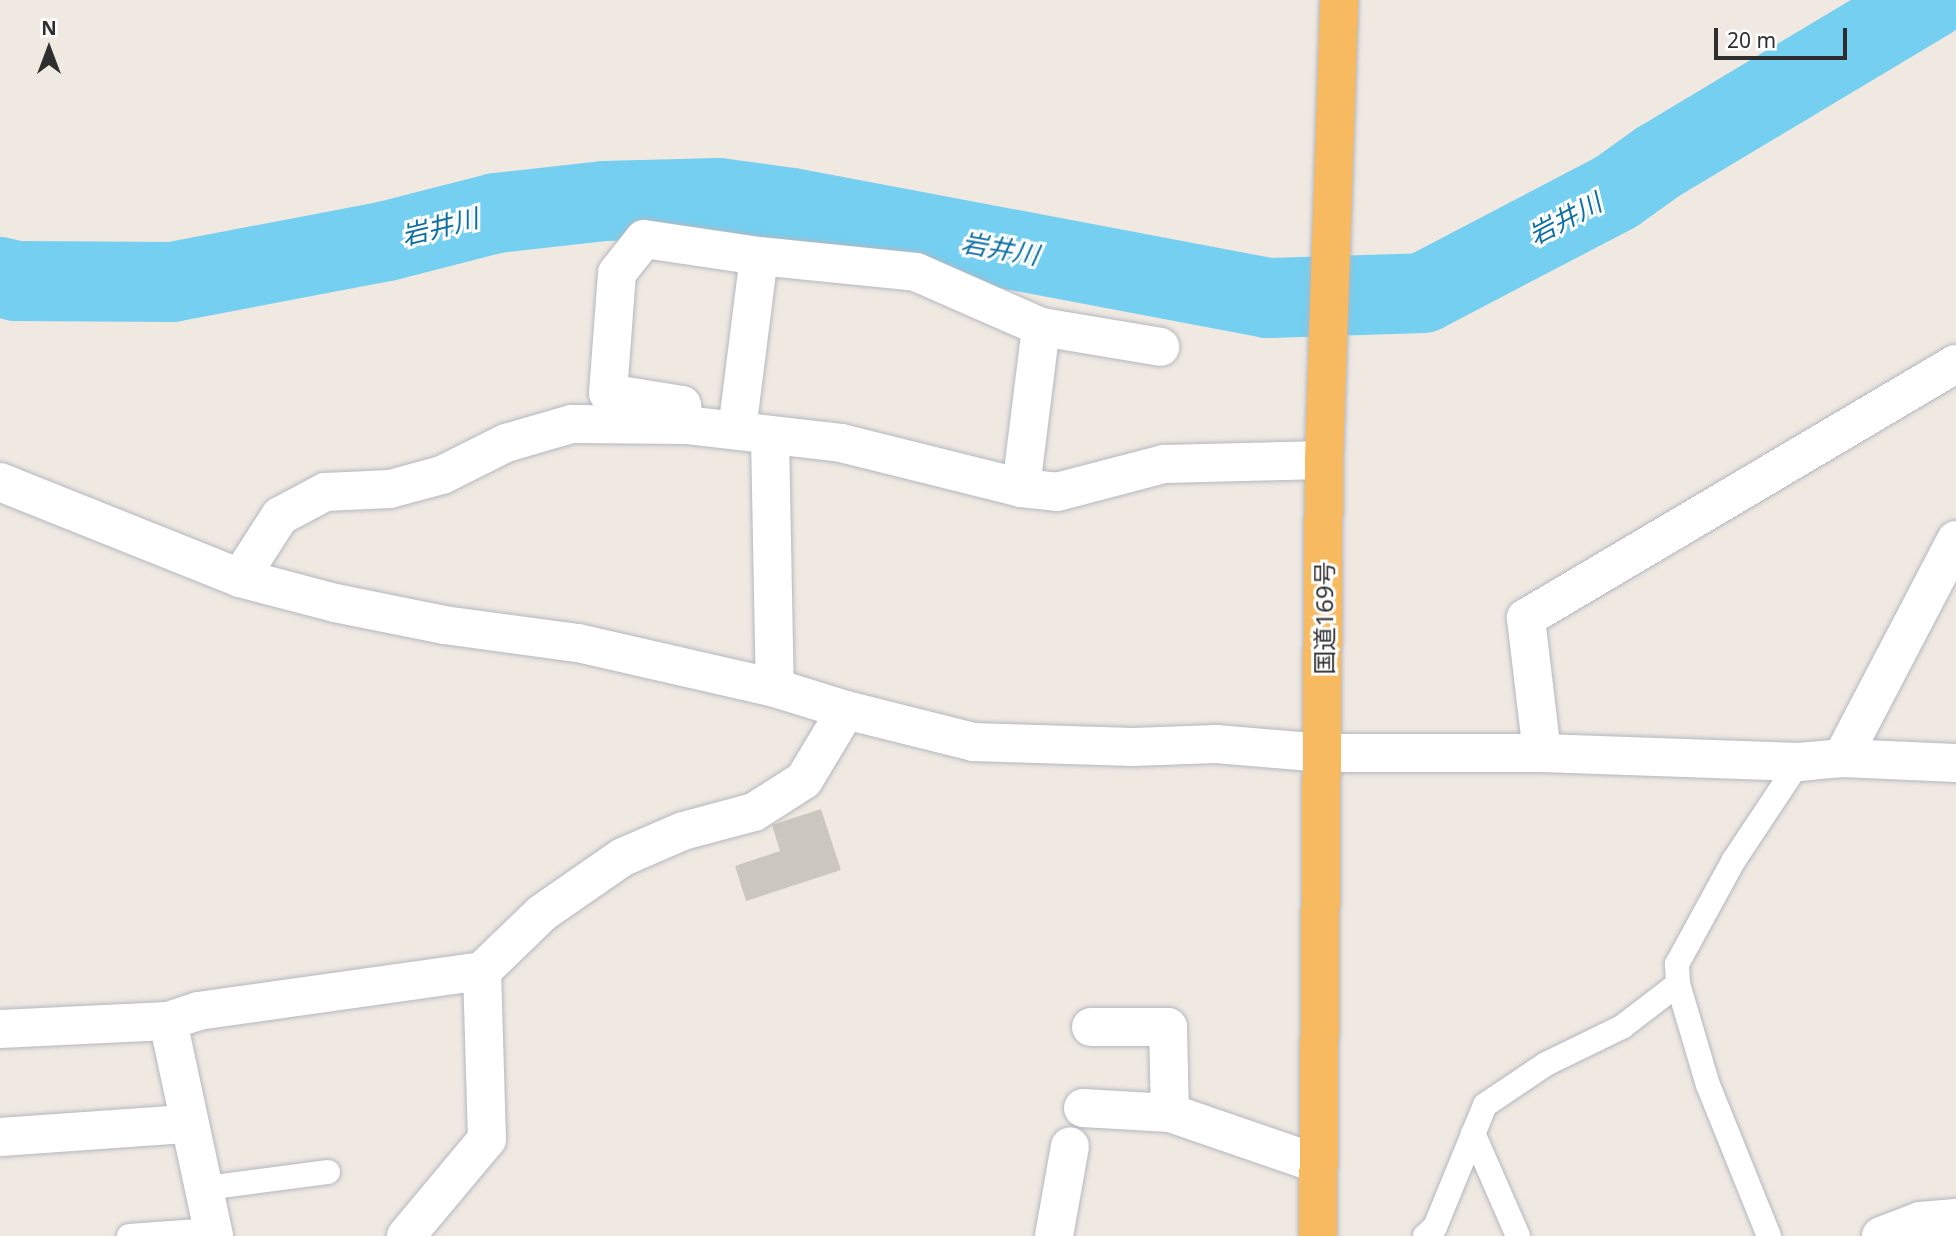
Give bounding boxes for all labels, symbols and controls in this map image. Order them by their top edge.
north arrow [14,14,84,84]
scale bar [1718,14,1851,58]
text: N [41,15,57,41]
text: 20 m [1727,26,1776,54]
water label: 岩井川 [1523,187,1607,251]
water label: 岩井川 [398,202,482,252]
water label: 岩井川 [959,227,1041,271]
street label: 国道169号 [1310,561,1338,675]

